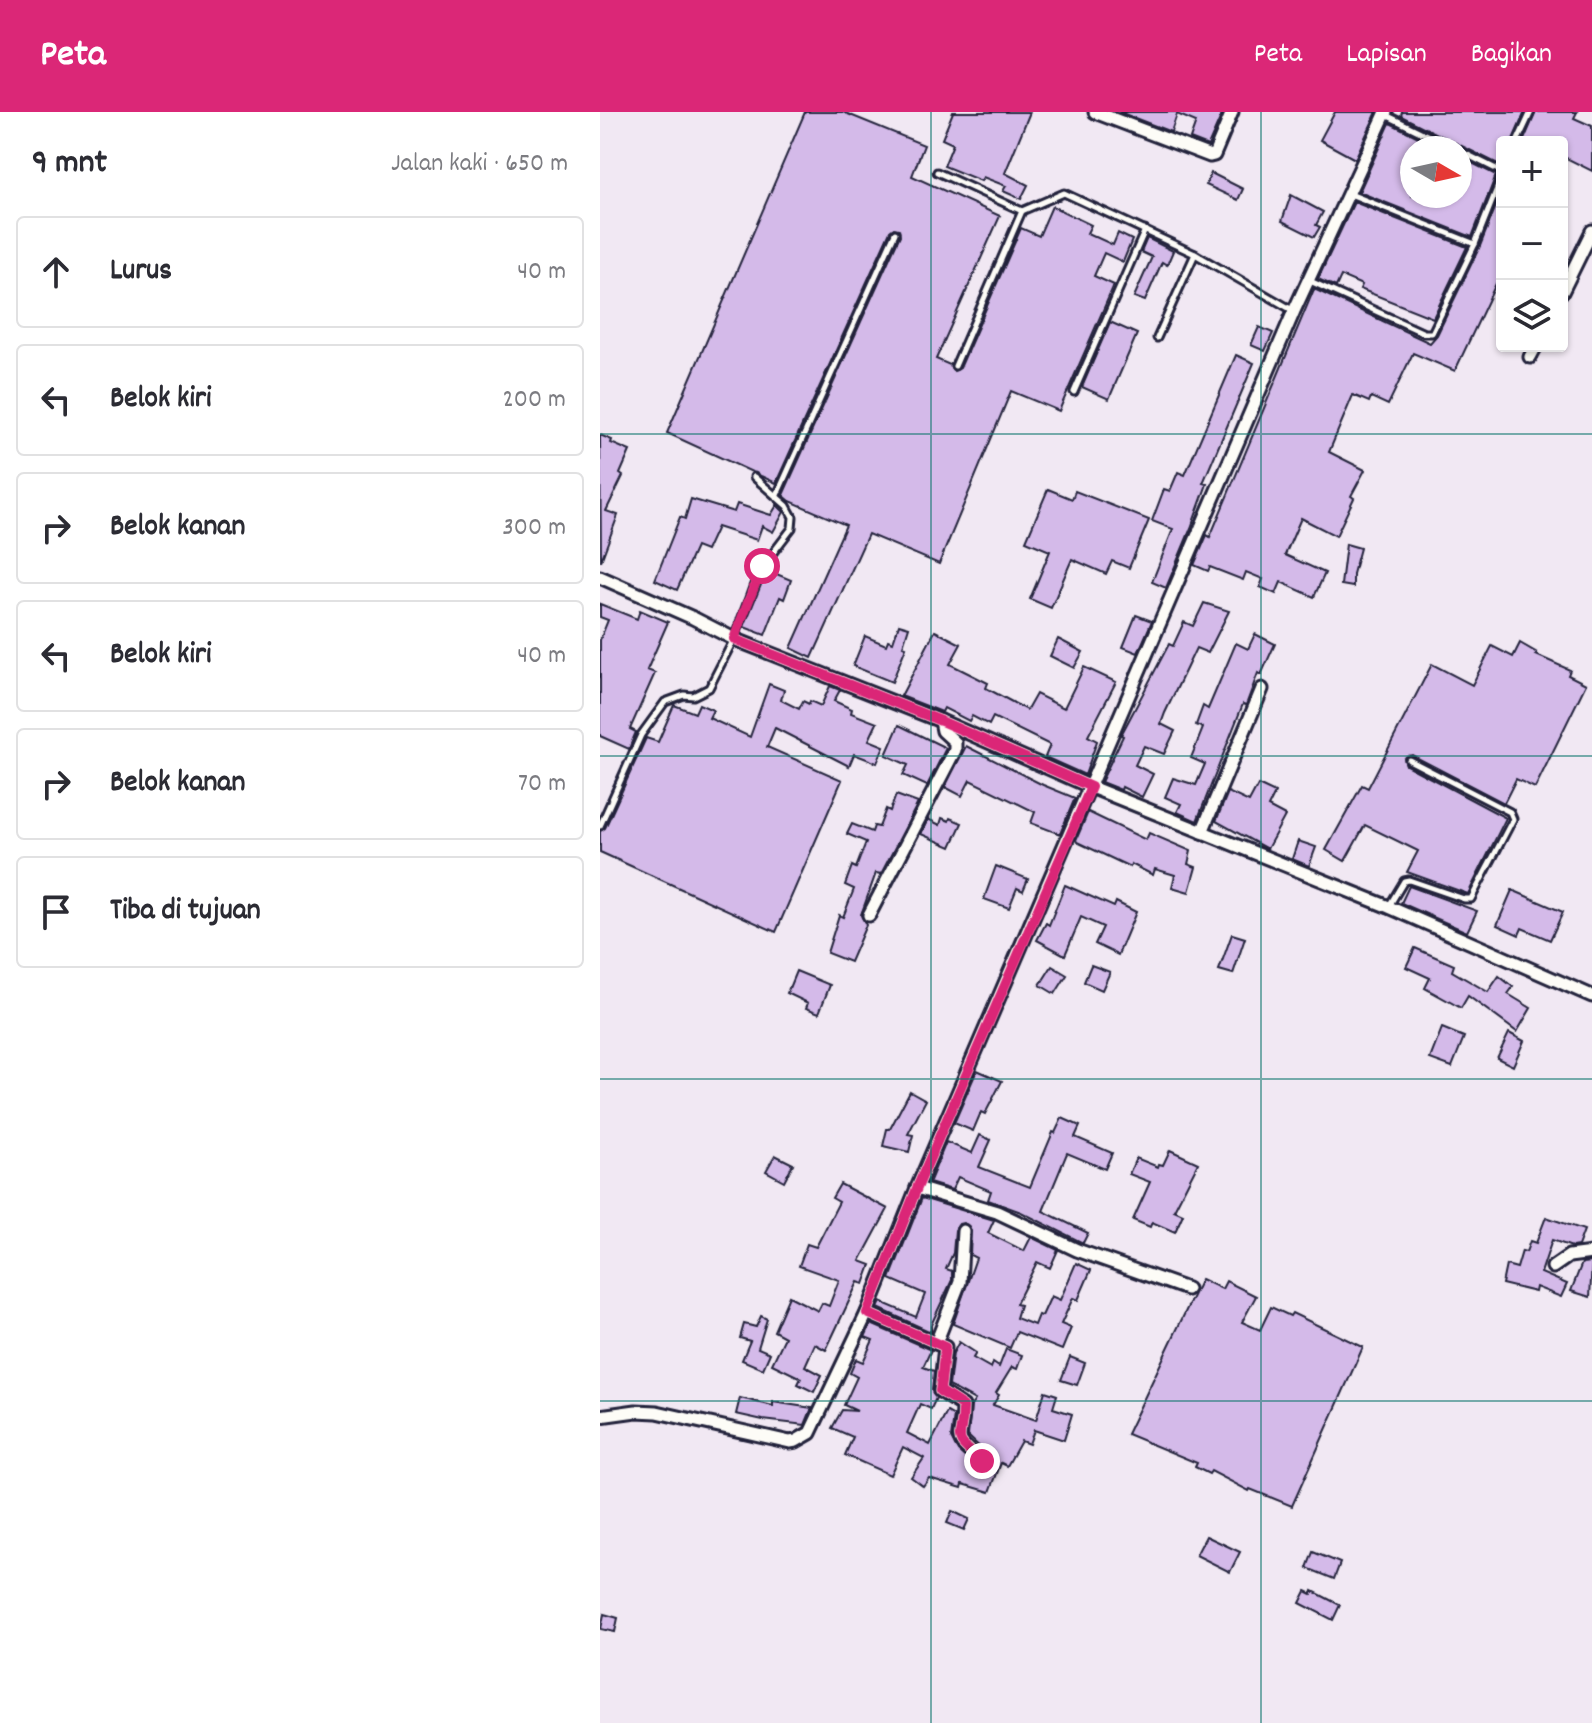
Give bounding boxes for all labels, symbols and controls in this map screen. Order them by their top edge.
text: Peta [40,29,106,84]
text: Peta [1254,36,1302,76]
text: Lapisan [1346,36,1427,76]
text: Bagikan [1471,36,1552,76]
north arrow [1400,136,1472,208]
map controls [1496,136,1568,352]
button: + [1496,136,1568,208]
text: 9 mnt [32,140,107,189]
text: Jalan kaki · 650 m [391,146,568,183]
button: − [1496,208,1568,280]
icon: ahead [34,250,78,294]
text: Lurus [110,251,172,294]
text: 40 m [517,254,566,291]
button: layers [1496,280,1568,352]
icon: left [34,378,78,422]
text: Belok kiri [110,379,212,422]
text: 200 m [502,382,566,419]
icon: right [34,506,78,550]
text: Belok kanan [110,507,245,550]
text: 300 m [502,510,566,547]
route start [744,548,780,584]
icon: left [34,634,78,678]
text: Belok kiri [110,635,212,678]
text: 40 m [517,638,566,675]
icon: right [34,762,78,806]
text: Belok kanan [110,763,245,806]
text: 70 m [518,766,566,803]
icon: arrive [34,890,78,934]
text: Tiba di tujuan [110,891,261,934]
route end [964,1443,1000,1479]

